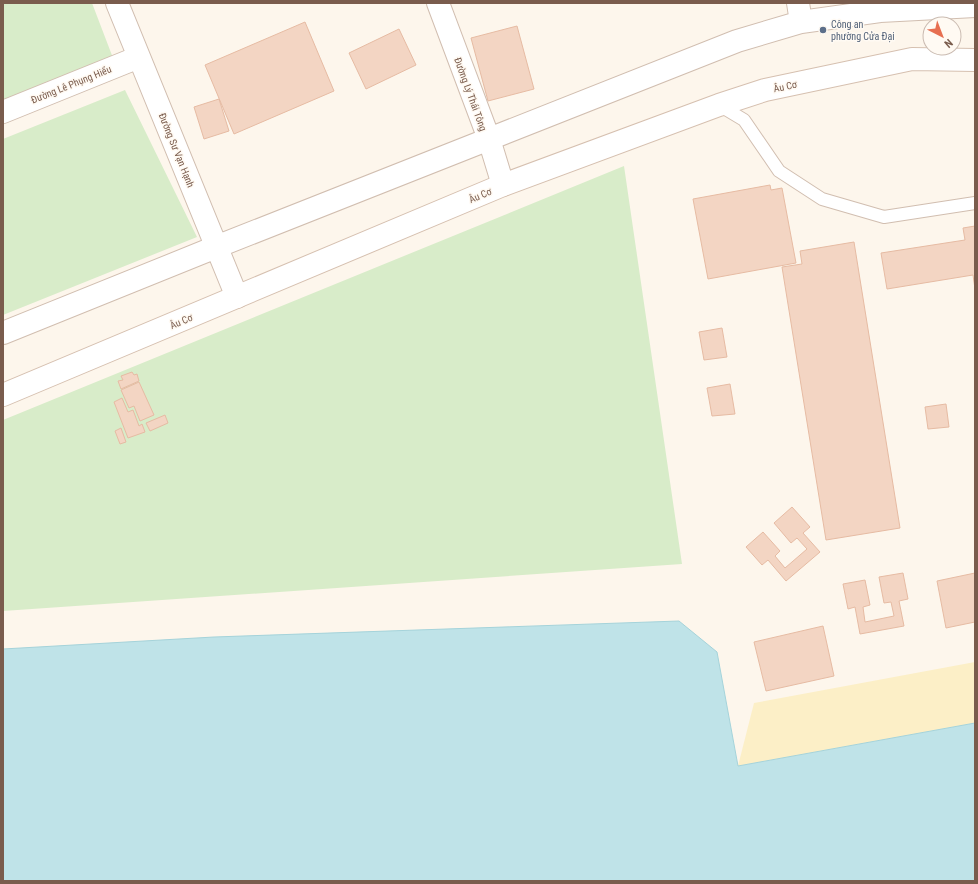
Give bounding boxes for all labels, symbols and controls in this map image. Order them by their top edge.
north arrow [922,16,962,56]
place label: Công an phường Cửa Đại [831,19,895,43]
marker: Công an phường Cửa Đại [818,25,828,35]
text: N [941,36,955,50]
street label: Đường Lý Thái Tông [452,56,489,133]
street label: Đường Lê Phụng Hiểu [29,62,113,107]
street label: Âu Cơ [772,77,799,94]
street label: Đường Sư Vạn Hạnh [156,111,197,190]
street label: Âu Cơ [467,185,494,205]
street label: Âu Cơ [168,311,195,331]

